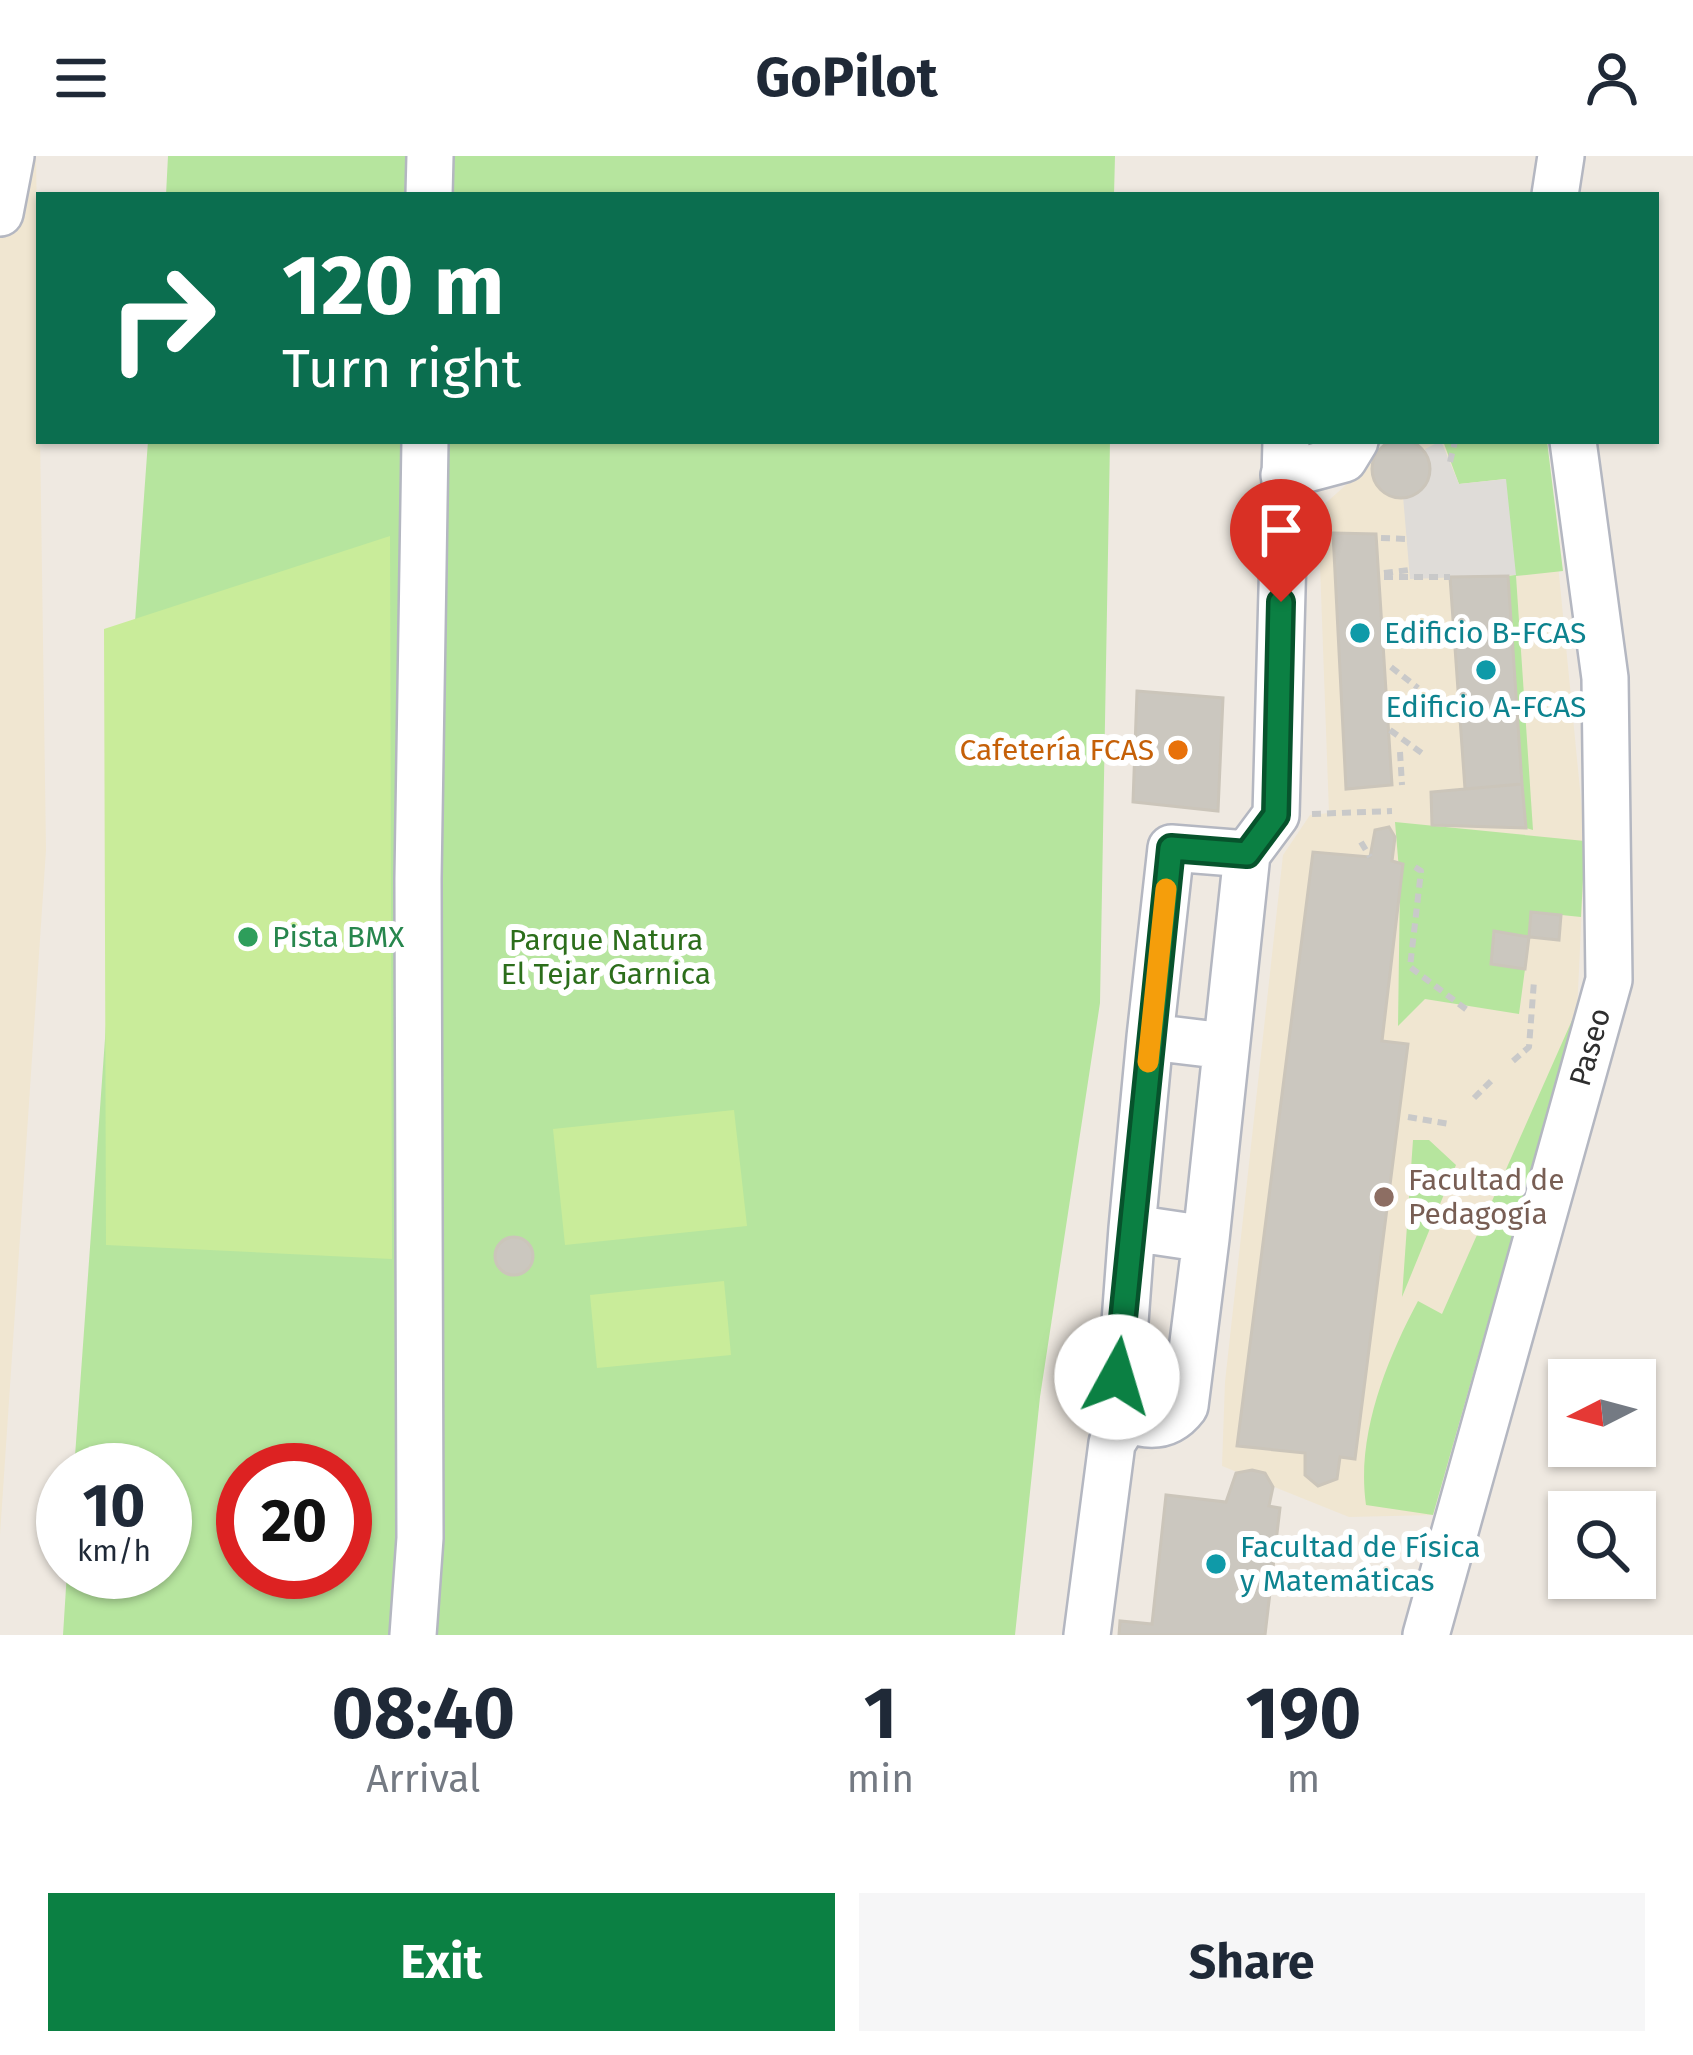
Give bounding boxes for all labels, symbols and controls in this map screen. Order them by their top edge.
icon: menu [48,45,114,111]
icon: person [1579,45,1645,111]
text: GoPilot [755,46,938,110]
text: 120 m [282,235,504,336]
icon: right [84,240,240,396]
text: Turn right [282,337,521,401]
pin [1230,479,1332,602]
icon: arrive [1248,497,1314,563]
place label: Edificio B-FCAS [1384,615,1586,651]
marker: Edificio B-FCAS [1347,620,1373,646]
marker: Edificio A-FCAS [1473,657,1499,683]
place label: Edificio A-FCAS [1386,689,1586,725]
place label: Cafetería FCAS [959,732,1154,768]
marker: Cafetería FCAS [1165,737,1191,763]
place label: Pista BMX [272,919,405,955]
park label: Parque Natura El Tejar Garnica [501,922,711,992]
marker: Pista BMX [235,924,261,950]
street label: Paseo [1562,1004,1618,1090]
place label: Facultad de Pedagogía [1408,1162,1565,1232]
marker: Facultad de Pedagogía [1371,1184,1397,1210]
position arrow [1054,1314,1180,1440]
north arrow [1548,1359,1656,1467]
map controls [1548,1359,1656,1599]
speed limit sign: 20 [216,1443,372,1599]
text: 10 [83,1470,145,1542]
button: search [1548,1491,1656,1599]
place label: Facultad de Física y Matemáticas [1240,1529,1481,1599]
text: km/h [77,1533,151,1569]
marker: Facultad de Física y Matemáticas [1203,1551,1229,1577]
text: 08:40 [332,1671,515,1757]
text: 1 [864,1671,897,1757]
text: 190 [1246,1671,1361,1757]
text: Arrival [366,1756,481,1802]
text: min [847,1756,914,1802]
text: m [1287,1756,1320,1802]
button: Exit [48,1893,835,2031]
button: Share [859,1893,1645,2031]

